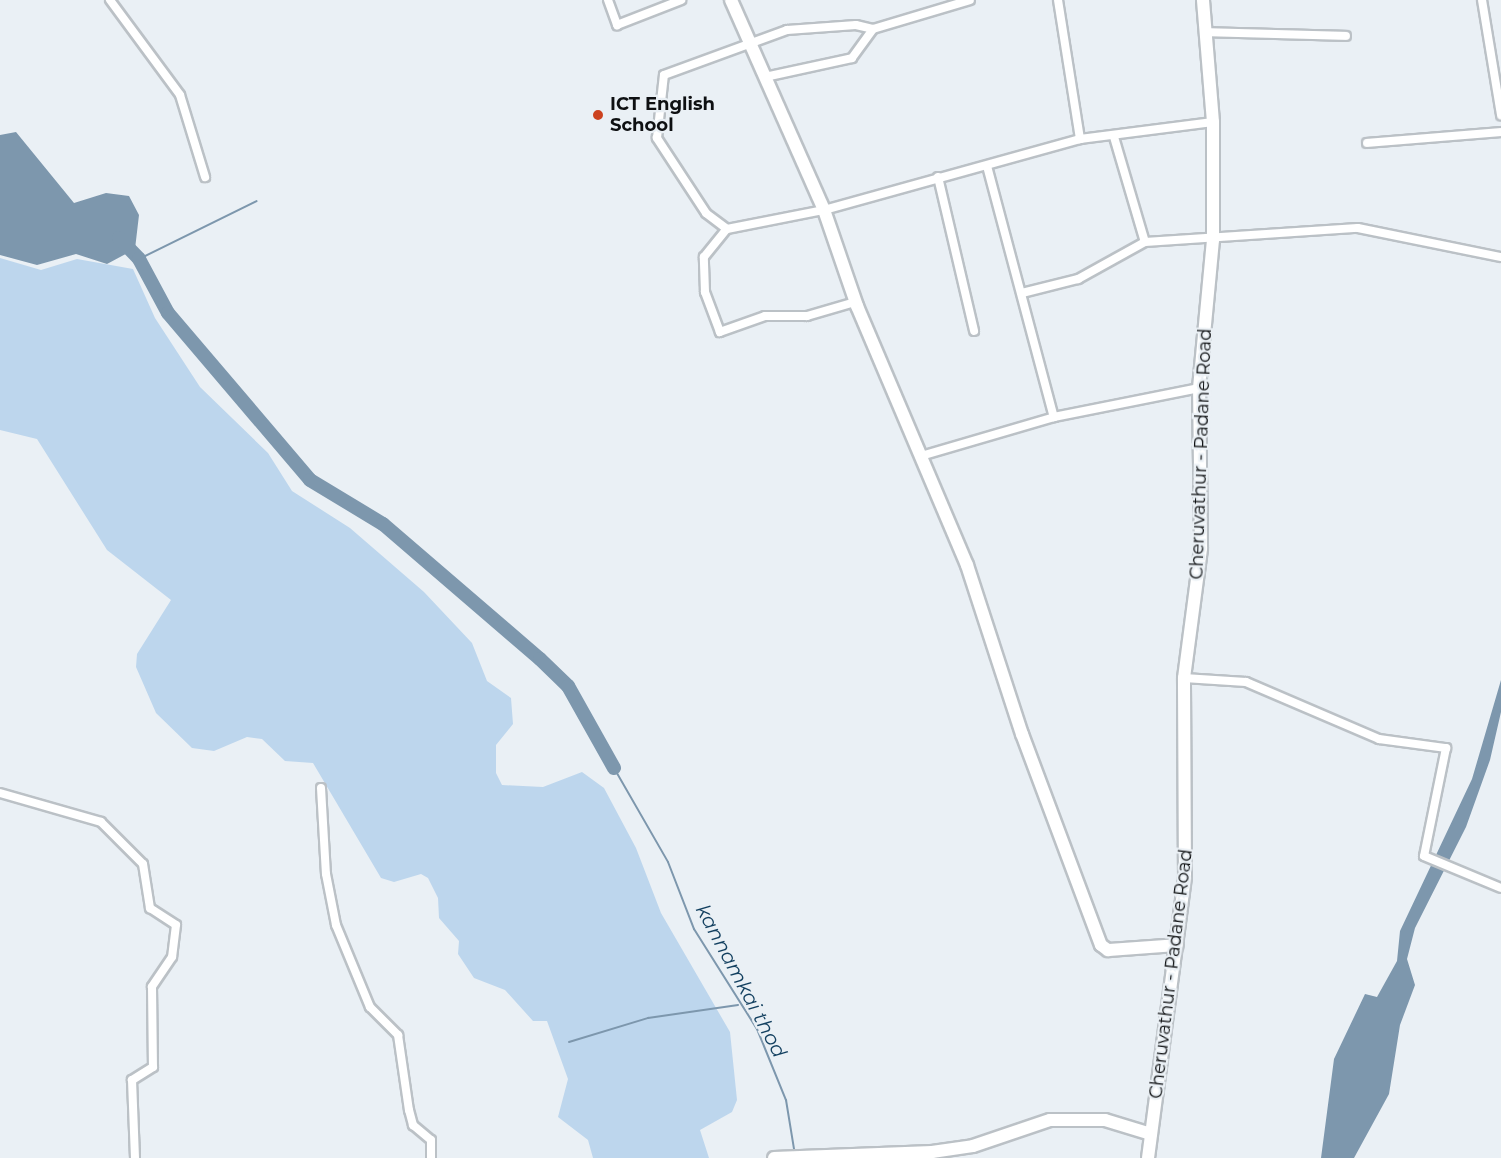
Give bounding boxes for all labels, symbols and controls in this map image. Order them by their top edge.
place label: ICT English School [610,94,715,136]
marker: ICT English School [591,108,605,122]
street label: Cheruvathur - Padane Road [1186,328,1216,580]
street label: Cheruvathur - Padane Road [1145,848,1197,1100]
water label: kannamkai thod [690,900,792,1062]

